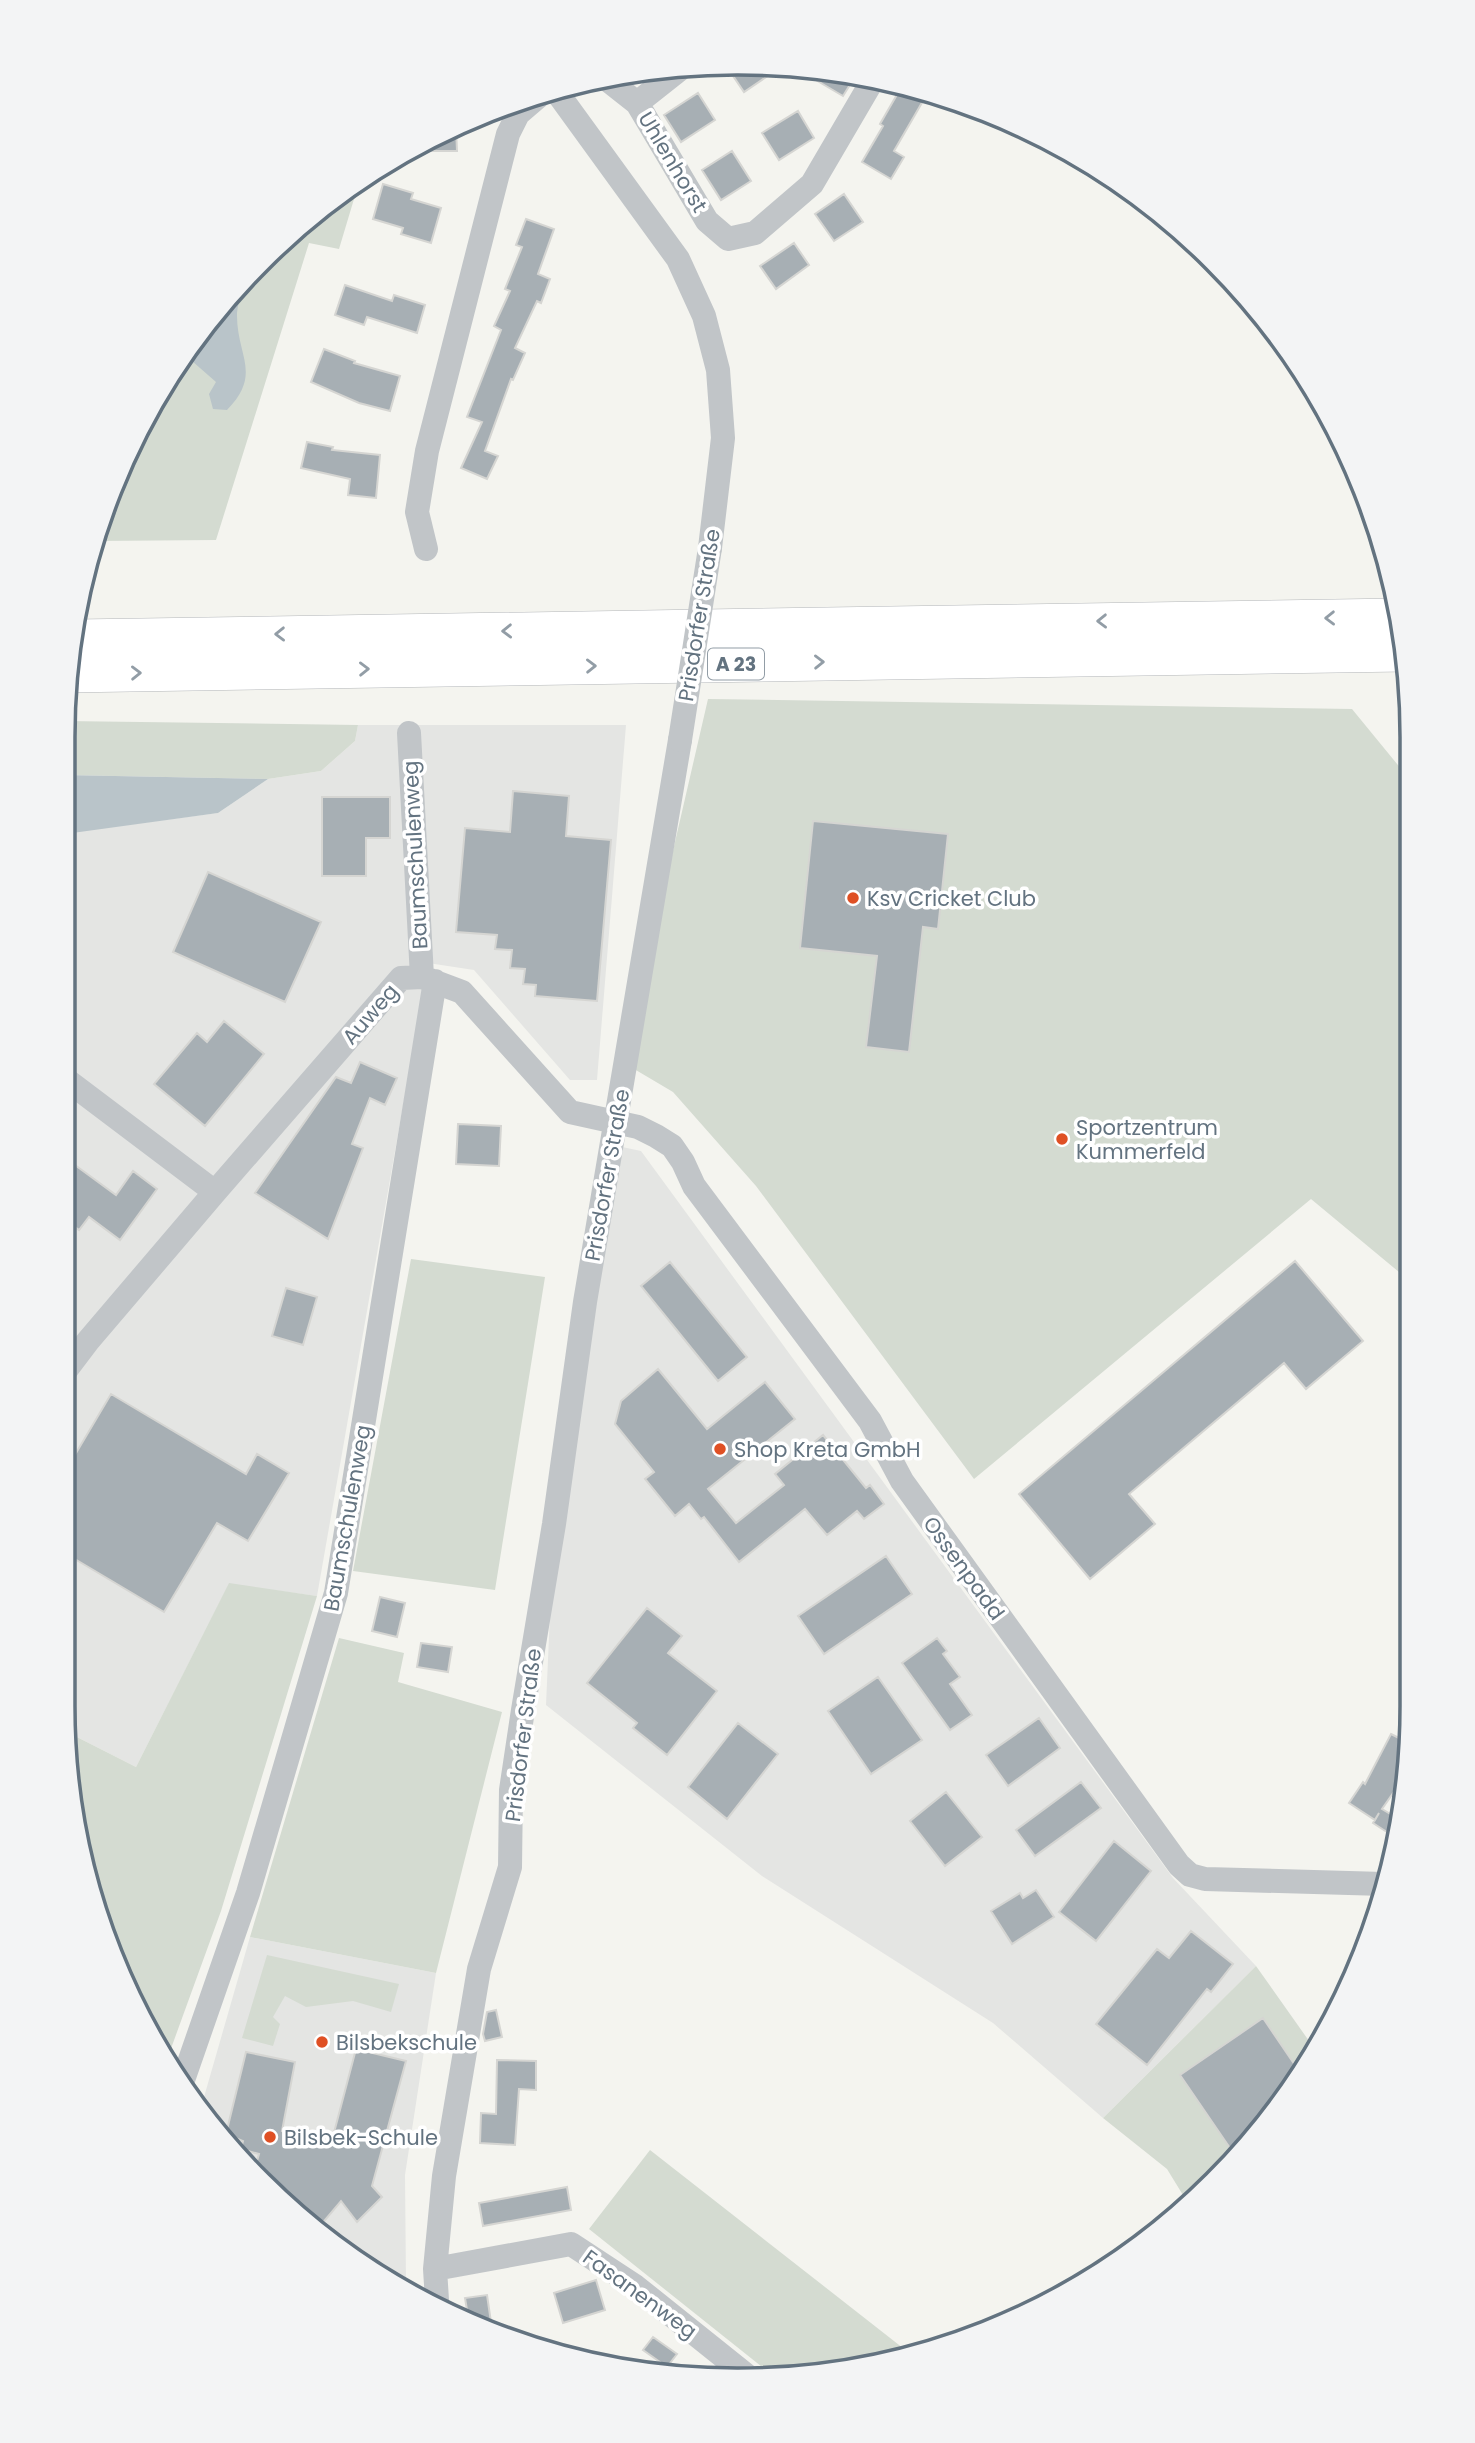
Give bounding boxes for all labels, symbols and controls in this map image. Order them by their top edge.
street label: Uhlenhorst [632,106,714,218]
street label: Prisdorfer Straße [671,527,727,703]
one-way arrow [1324,610,1334,626]
one-way arrow [1096,614,1107,629]
one-way arrow [501,623,512,639]
one-way arrow [274,627,285,642]
road number: A 23 [708,649,764,680]
one-way arrow [814,655,825,670]
one-way arrow [587,658,597,674]
one-way arrow [359,662,370,677]
one-way arrow [132,665,142,681]
street label: Baumschulenweg [396,760,434,950]
place label: Ksv Cricket Club [867,884,1036,913]
marker: Ksv Cricket Club [845,890,861,906]
street label: Auweg [335,977,405,1051]
street label: Prisdorfer Straße [578,1087,636,1263]
place label: Sportzentrum Kummerfeld [1076,1113,1218,1166]
marker: Sportzentrum Kummerfeld [1054,1131,1070,1147]
street label: Baumschulenweg [316,1423,378,1613]
place label: Shop Kreta GmbH [734,1435,921,1464]
marker: Shop Kreta GmbH [712,1441,728,1457]
street label: Ossenpadd [917,1510,1011,1626]
street label: Prisdorfer Straße [498,1647,548,1823]
place label: Bilsbekschule [336,2028,477,2057]
marker: Bilsbekschule [314,2034,330,2050]
place label: Bilsbek-Schule [284,2123,438,2152]
marker: Bilsbek-Schule [262,2129,278,2145]
street label: Fasanenweg [577,2243,703,2345]

